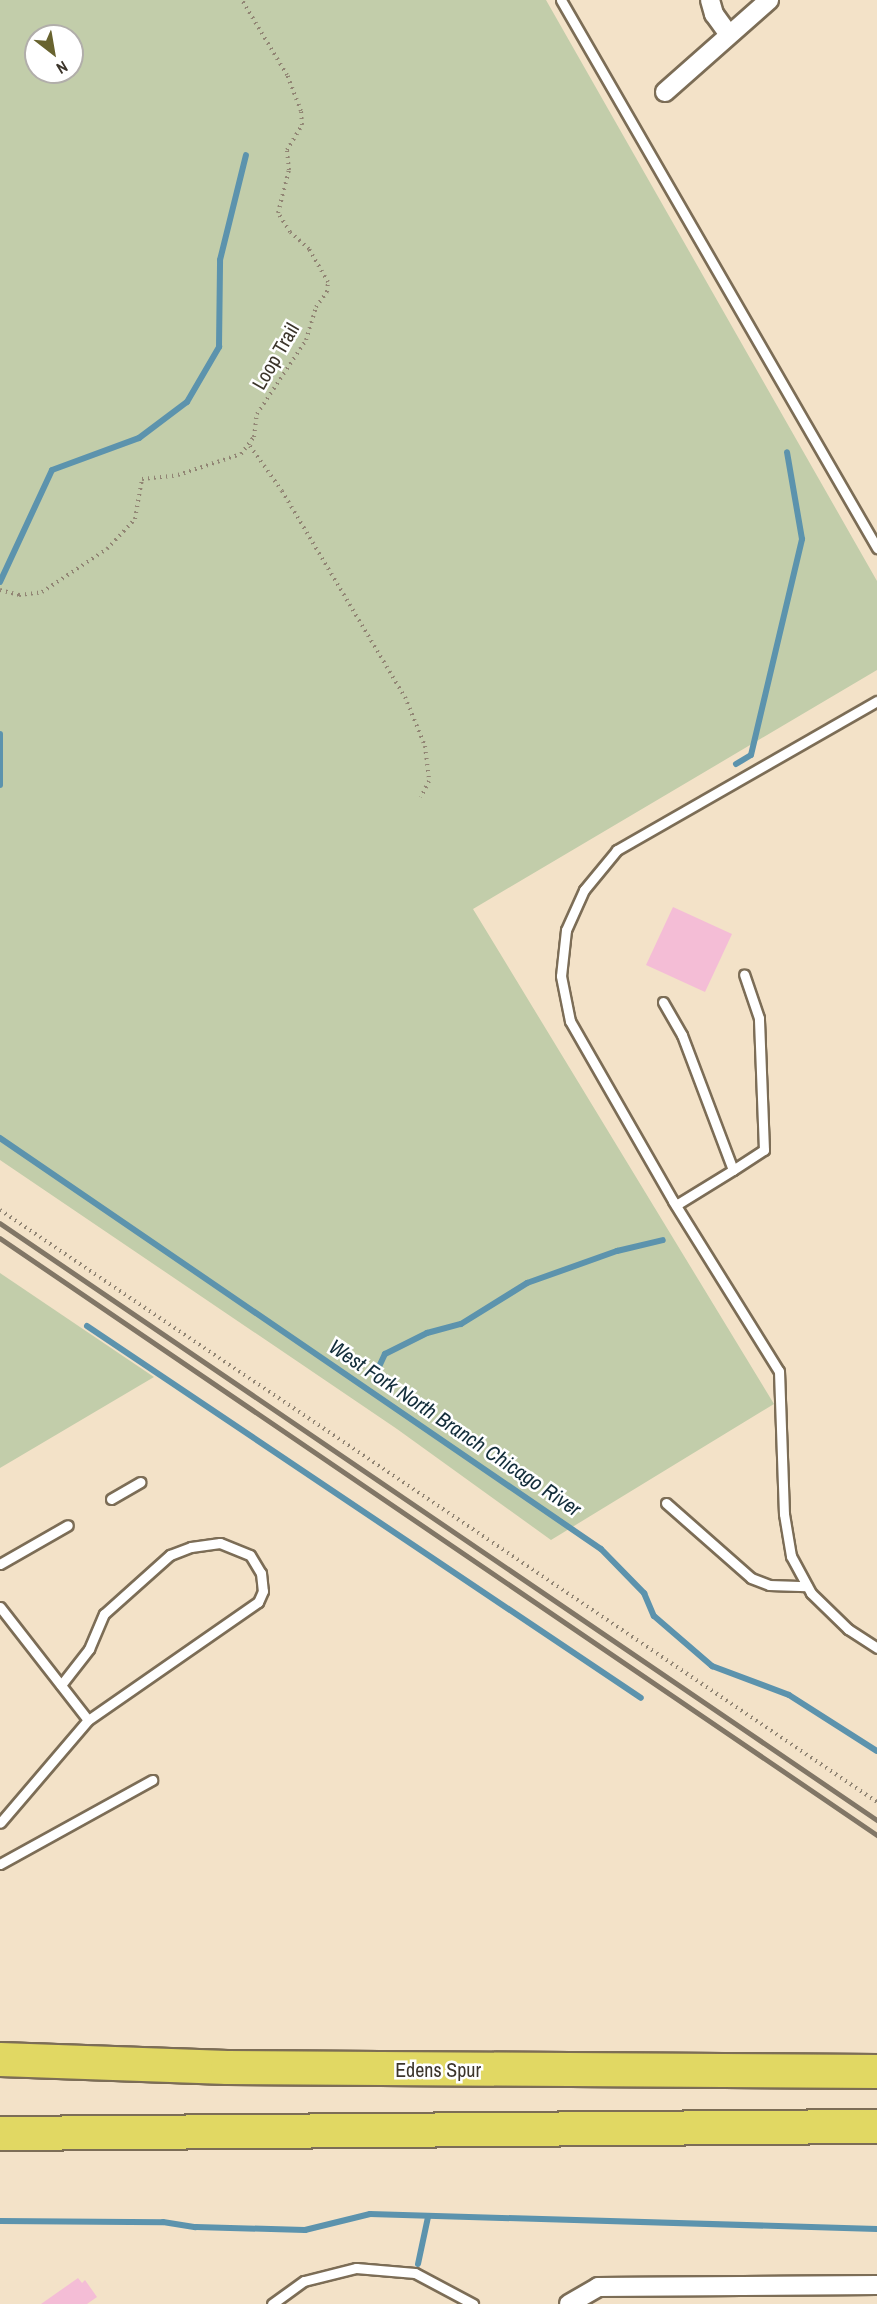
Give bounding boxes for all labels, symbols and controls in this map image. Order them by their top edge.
north arrow [24,24,84,84]
text: N [53,56,72,80]
street label: Loop Trail [246,318,304,394]
water label: West Fork North Branch Chicago River [324,1334,586,1522]
street label: Edens Spur [395,2057,481,2081]

